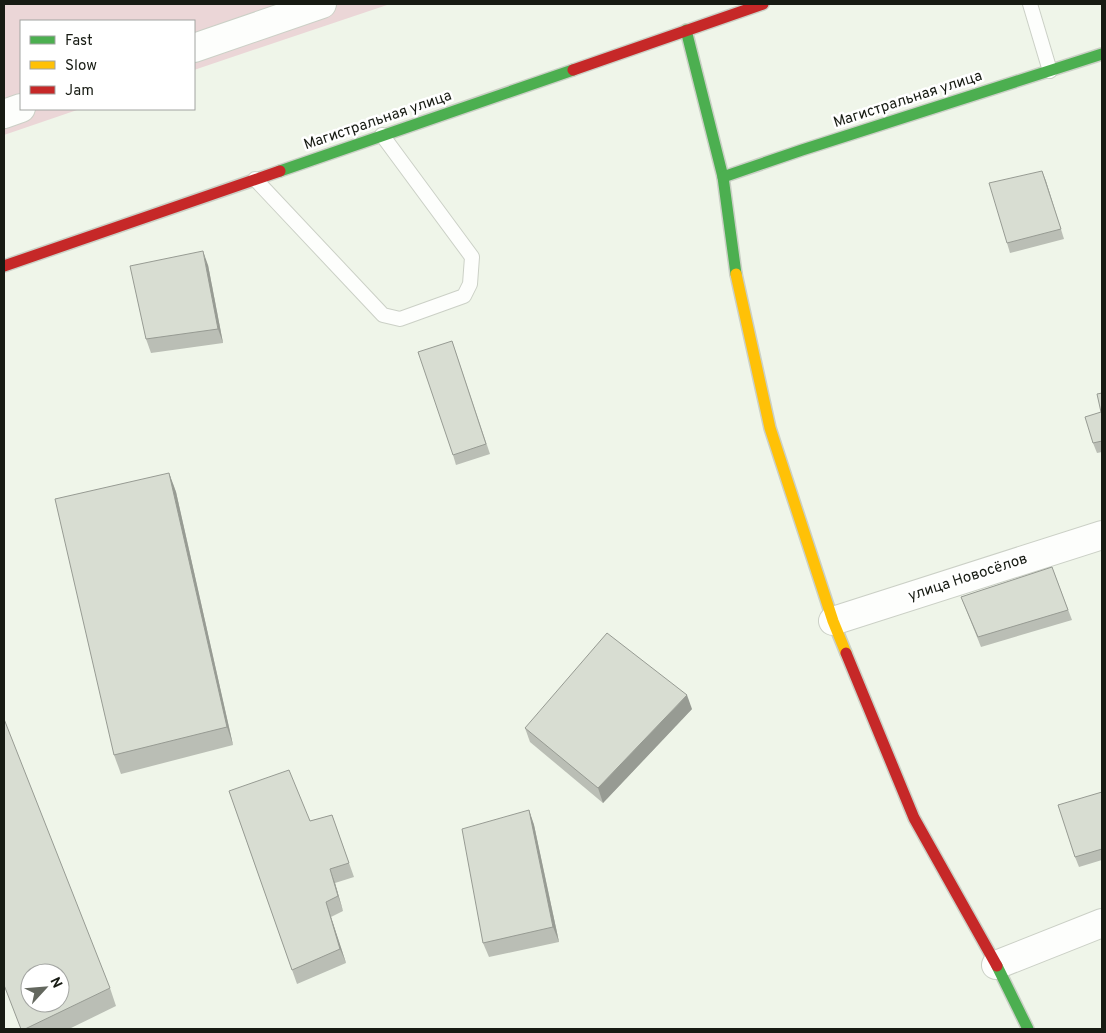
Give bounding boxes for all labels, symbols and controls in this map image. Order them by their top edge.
legend [20,20,195,110]
text: Fast [65,32,93,51]
text: Slow [65,57,97,76]
street label: Магистральная улица [831,67,985,133]
text: Jam [65,82,94,101]
street label: Магистральная улица [301,87,455,155]
street label: улица Новосёлов [906,550,1030,606]
north arrow [20,963,70,1013]
text: N [45,975,65,991]

